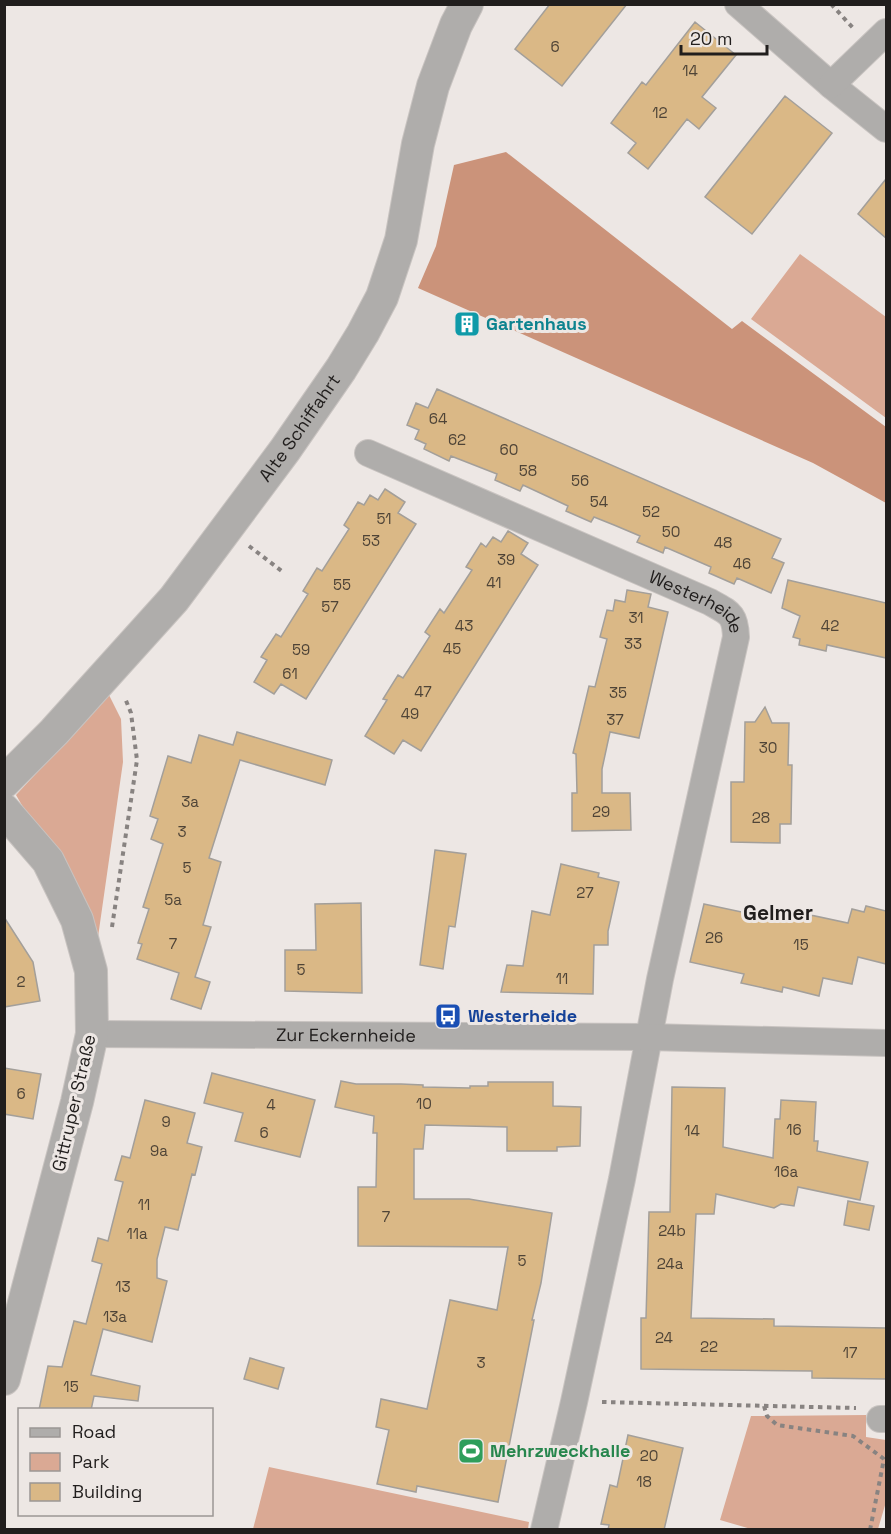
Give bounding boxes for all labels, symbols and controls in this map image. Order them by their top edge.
scale bar [681,18,766,56]
text: 20 m [690,27,733,50]
house number: 6 [550,37,560,56]
house number: 14 [682,61,698,80]
house number: 12 [652,103,668,122]
building icon: Gartenhaus [452,309,482,339]
place label: Gartenhaus [486,312,587,335]
street label: Alte Schiffahrt [253,370,345,486]
house number: 64 [429,409,447,428]
house number: 62 [448,430,466,449]
house number: 60 [500,440,518,459]
house number: 58 [519,461,537,480]
house number: 56 [571,471,589,490]
house number: 54 [590,492,608,511]
house number: 52 [642,502,660,521]
house number: 51 [376,509,392,528]
house number: 50 [662,522,680,541]
house number: 53 [362,531,380,550]
house number: 48 [714,533,732,552]
house number: 39 [497,550,515,569]
house number: 46 [733,554,751,573]
street label: Westerheide [645,565,748,635]
house number: 41 [486,573,502,592]
house number: 55 [333,575,351,594]
house number: 57 [321,597,339,616]
house number: 31 [628,608,644,627]
house number: 43 [455,616,473,635]
house number: 42 [821,616,839,635]
house number: 33 [624,634,642,653]
house number: 45 [443,639,461,658]
house number: 59 [292,640,310,659]
house number: 61 [282,664,298,683]
house number: 47 [414,682,432,701]
house number: 35 [609,683,627,702]
house number: 49 [401,704,419,723]
house number: 37 [606,710,624,729]
house number: 30 [759,738,777,757]
house number: 3a [181,792,199,811]
house number: 29 [592,802,610,821]
house number: 28 [752,808,770,827]
house number: 3 [177,822,187,841]
house number: 5 [183,858,192,877]
house number: 27 [576,883,594,902]
house number: 5a [164,890,182,909]
district label: Gelmer [743,899,813,926]
house number: 26 [705,928,723,947]
house number: 7 [169,934,177,953]
house number: 15 [793,935,809,954]
house number: 5 [297,960,306,979]
house number: 11 [556,969,568,988]
house number: 2 [16,972,26,991]
bus stop icon: Westerheide [433,1001,463,1031]
place label: Westerheide [468,1004,577,1027]
street label: Zur Eckernheide [276,1023,416,1047]
street label: Gittruper Straße [47,1032,100,1174]
house number: 6 [16,1084,26,1103]
house number: 10 [416,1094,432,1113]
house number: 4 [266,1095,276,1114]
house number: 9 [161,1112,171,1131]
house number: 16 [786,1120,802,1139]
house number: 14 [684,1121,700,1140]
house number: 6 [259,1123,269,1142]
house number: 9a [150,1141,168,1160]
house number: 16a [774,1162,798,1181]
house number: 11 [138,1195,150,1214]
house number: 7 [382,1207,390,1226]
house number: 24b [658,1221,686,1240]
house number: 11a [126,1224,148,1243]
house number: 5 [518,1251,527,1270]
house number: 24a [657,1254,684,1273]
house number: 13 [115,1277,131,1296]
house number: 13a [103,1307,127,1326]
house number: 24 [655,1328,673,1347]
house number: 22 [700,1337,718,1356]
house number: 17 [843,1343,857,1362]
house number: 3 [476,1353,486,1372]
house number: 15 [63,1377,79,1396]
legend [18,1408,213,1516]
text: Road [72,1420,116,1443]
sports icon: Mehrzweckhalle [456,1436,486,1466]
place label: Mehrzweckhalle [490,1439,630,1462]
house number: 20 [640,1446,658,1465]
text: Park [72,1450,110,1473]
house number: 18 [636,1472,652,1491]
text: Building [72,1480,142,1503]

